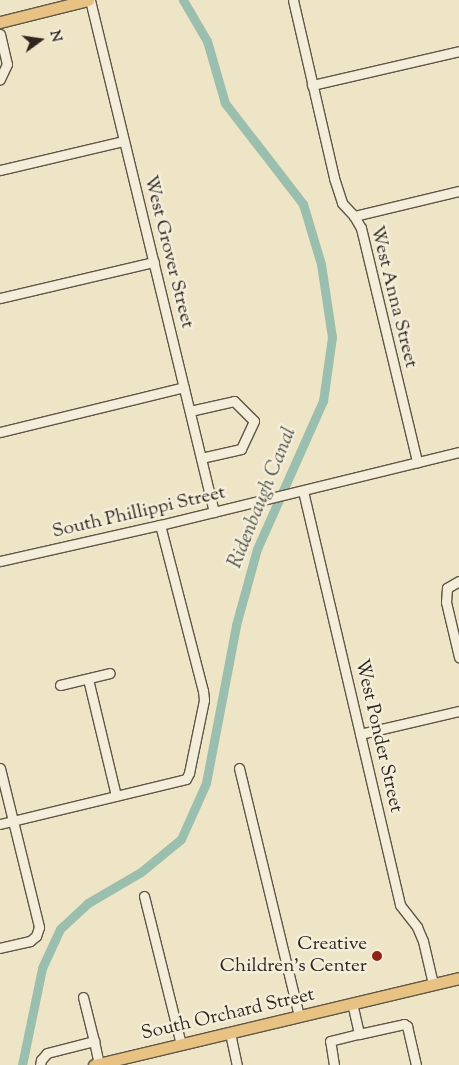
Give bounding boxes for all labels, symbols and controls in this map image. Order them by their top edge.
north arrow [15,15,65,65]
text: N [43,29,66,44]
street label: West Grover Street [138,173,198,331]
street label: West Anna Street [364,223,422,371]
water label: Ridenbaugh Canal [224,424,302,572]
street label: South Phillippi Street [50,482,228,544]
street label: West Ponder Street [349,657,407,815]
place label: Creative Children's Center [220,934,367,978]
marker: Creative Children's Center [371,950,383,962]
street label: South Orchard Street [139,984,317,1046]

